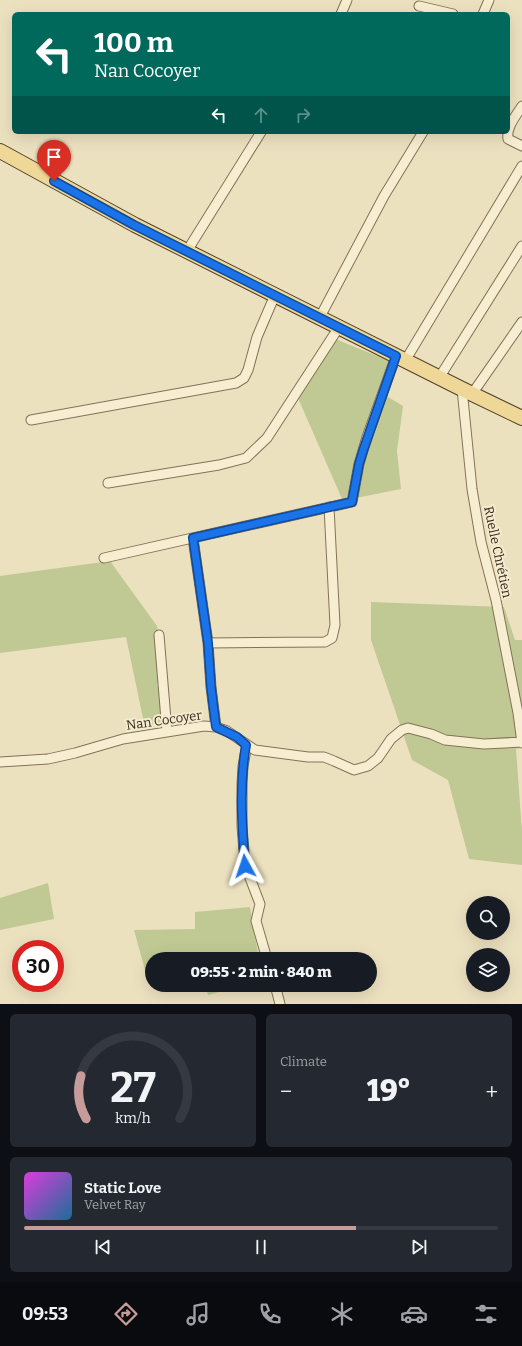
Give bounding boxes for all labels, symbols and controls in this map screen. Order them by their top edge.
text: 100 m [94,26,173,59]
icon: left [28,28,80,80]
text: Nan Cocoyer [94,60,200,82]
icon: left [208,104,230,126]
icon: ahead [250,104,272,126]
icon: right [292,104,314,126]
pin [37,140,71,181]
icon: arrive [43,146,65,168]
street label: Ruelle Chrétien [481,505,515,600]
street label: Nan Cocoyer [125,707,203,733]
position arrow [224,845,266,887]
map controls [466,896,510,992]
button: search [466,896,510,940]
speed limit sign: 30 [12,940,64,992]
button: layers [466,948,510,992]
text: 09:55 · 2 min · 840 m [191,963,331,981]
text: Climate [280,1054,327,1069]
text: 27 [110,1062,156,1112]
text: 19° [367,1073,411,1109]
text: − [280,1078,292,1105]
text: + [485,1078,498,1105]
text: km/h [115,1109,151,1126]
text: Static Love [84,1179,161,1197]
text: Velvet Ray [84,1197,146,1212]
icon: previous [92,1236,114,1258]
icon: pause [250,1236,272,1258]
icon: next [408,1236,430,1258]
icon: directions [112,1300,140,1328]
icon: music [184,1300,212,1328]
icon: phone [256,1300,284,1328]
icon: climate [328,1300,356,1328]
icon: car [400,1300,428,1328]
icon: filters [472,1300,500,1328]
text: 09:53 [22,1303,68,1325]

